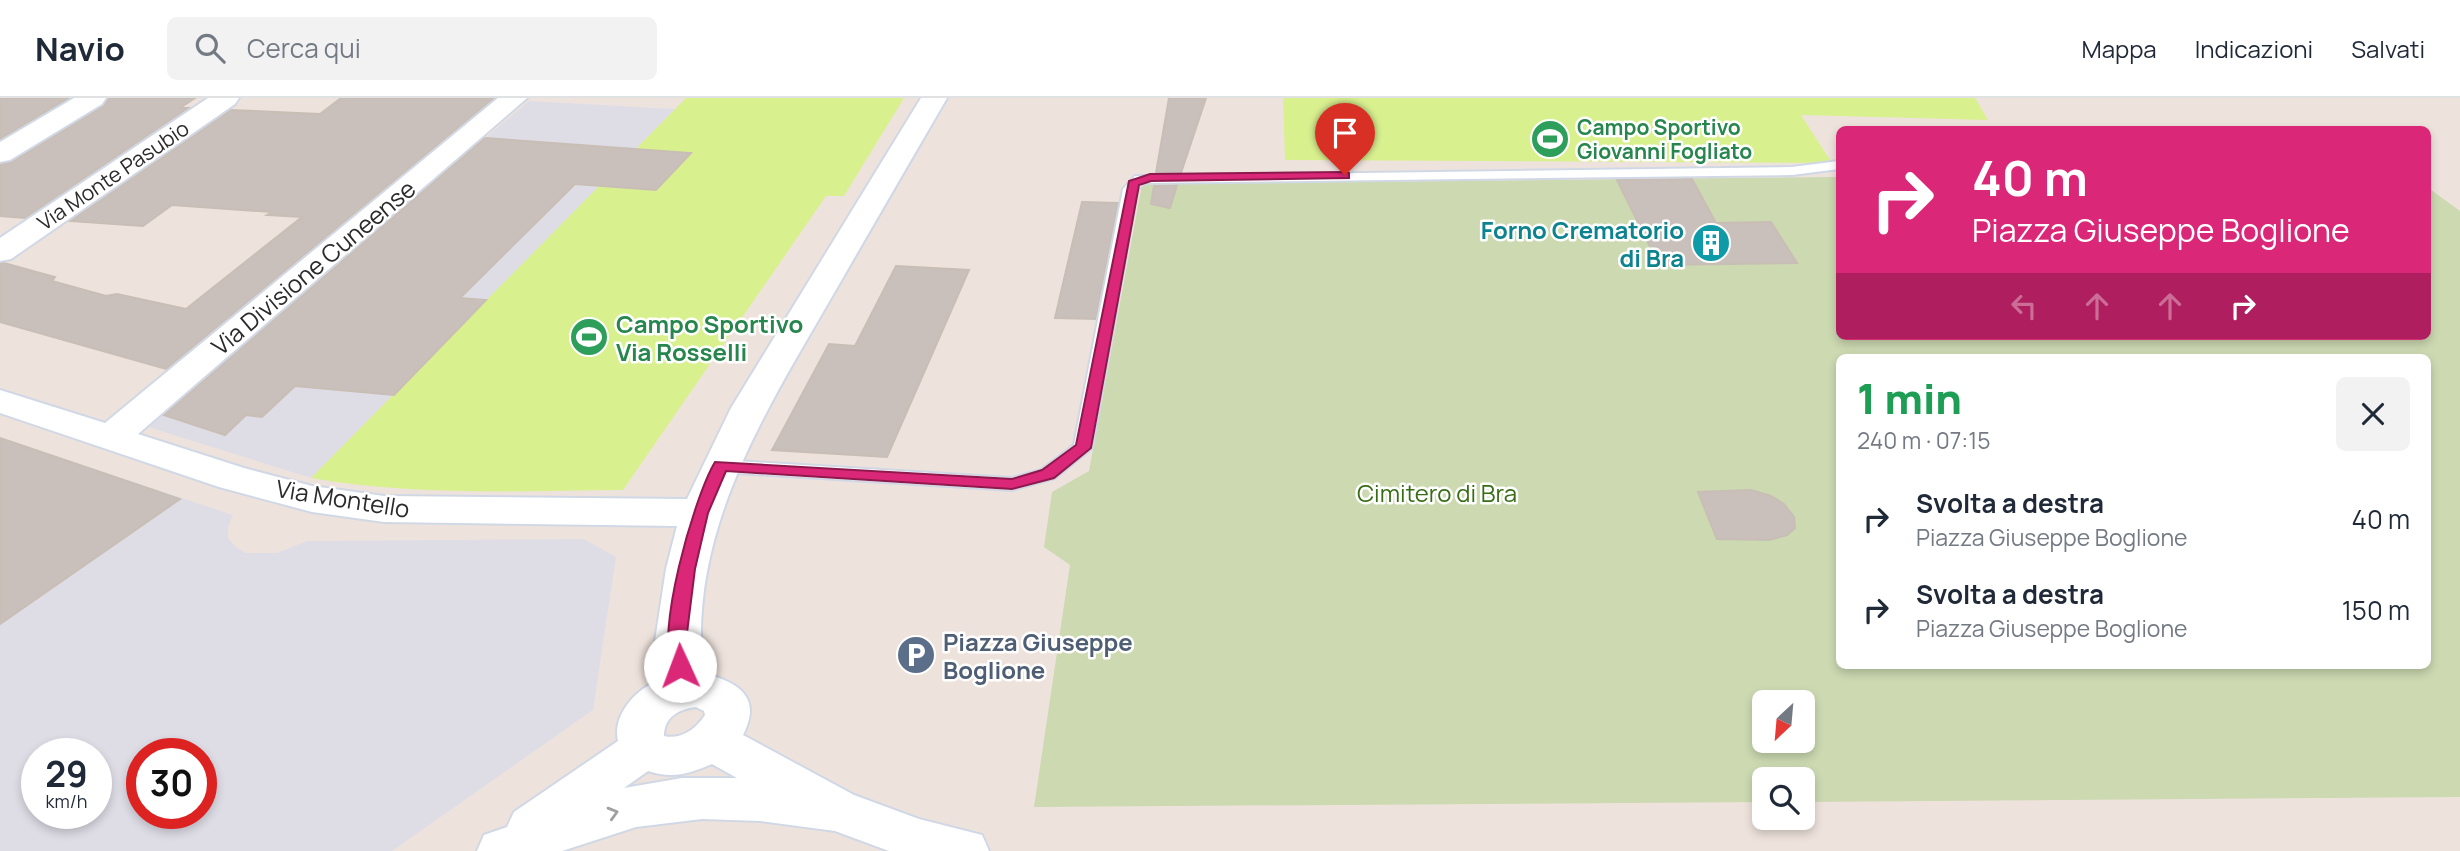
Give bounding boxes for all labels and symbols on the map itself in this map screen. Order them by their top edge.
pin [1315,103,1375,175]
place label: Campo Sportivo Giovanni Fogliato [1577,113,1752,165]
street label: Via Monte Pasubio [32,114,194,236]
sports icon: Campo Sportivo Giovanni Fogliato [1529,118,1571,160]
street label: Via Divisione Cuneense [204,172,422,362]
place label: Forno Crematorio di Bra [1481,213,1684,274]
building icon: Forno Crematorio di Bra [1690,222,1732,264]
place label: Campo Sportivo Via Rosselli [616,307,803,368]
sports icon: Campo Sportivo Via Rosselli [568,316,610,358]
street label: Via Montello [274,471,412,525]
park label: Cimitero di Bra [1357,476,1517,509]
place label: Piazza Giuseppe Boglione [943,625,1133,686]
position arrow [643,629,717,703]
parking icon: Piazza Giuseppe Boglione [895,634,937,676]
north arrow [1752,690,1815,752]
speed limit sign: 30 [126,738,217,829]
one-way arrow [607,806,619,821]

